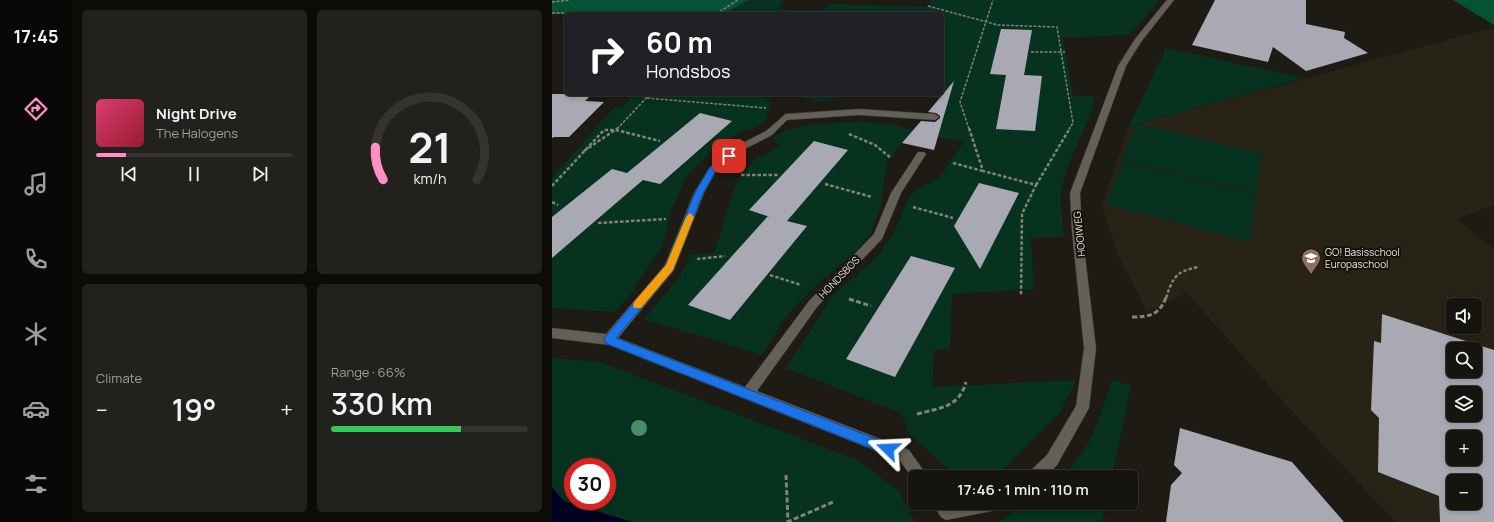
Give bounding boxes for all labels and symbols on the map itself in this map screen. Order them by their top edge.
pin [712,139,746,173]
street label: HOOIWEG [1070,211,1088,257]
place label: GO! Basisschool Europaschool [1325,245,1400,271]
school or university icon: GO! Basisschool Europaschool [1300,247,1322,275]
street label: HONDSBOS [815,253,863,301]
position arrow [867,428,909,470]
speed limit sign: 30 [564,458,616,510]

